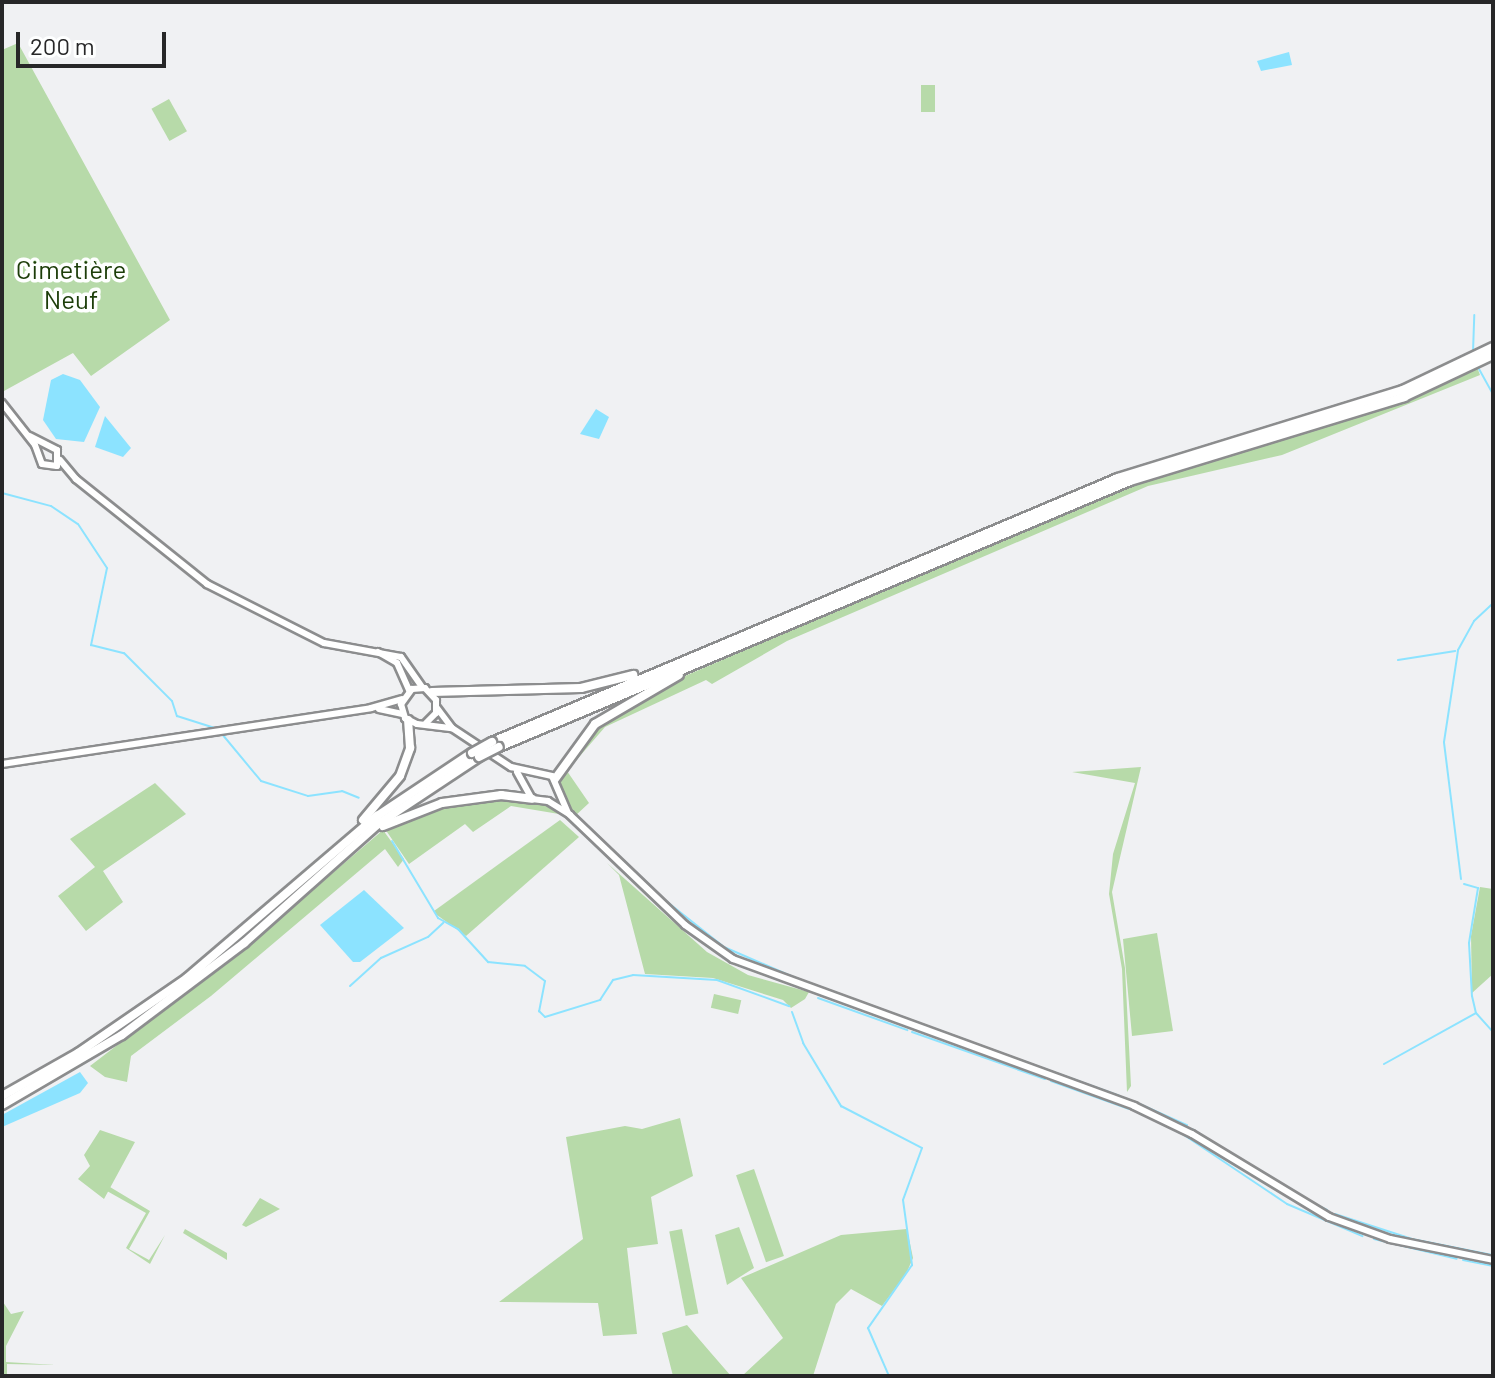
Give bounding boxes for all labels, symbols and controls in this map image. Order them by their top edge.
scale bar [20,16,170,66]
text: 200 m [30,31,95,60]
park label: Cimetière Neuf [16,253,126,314]

